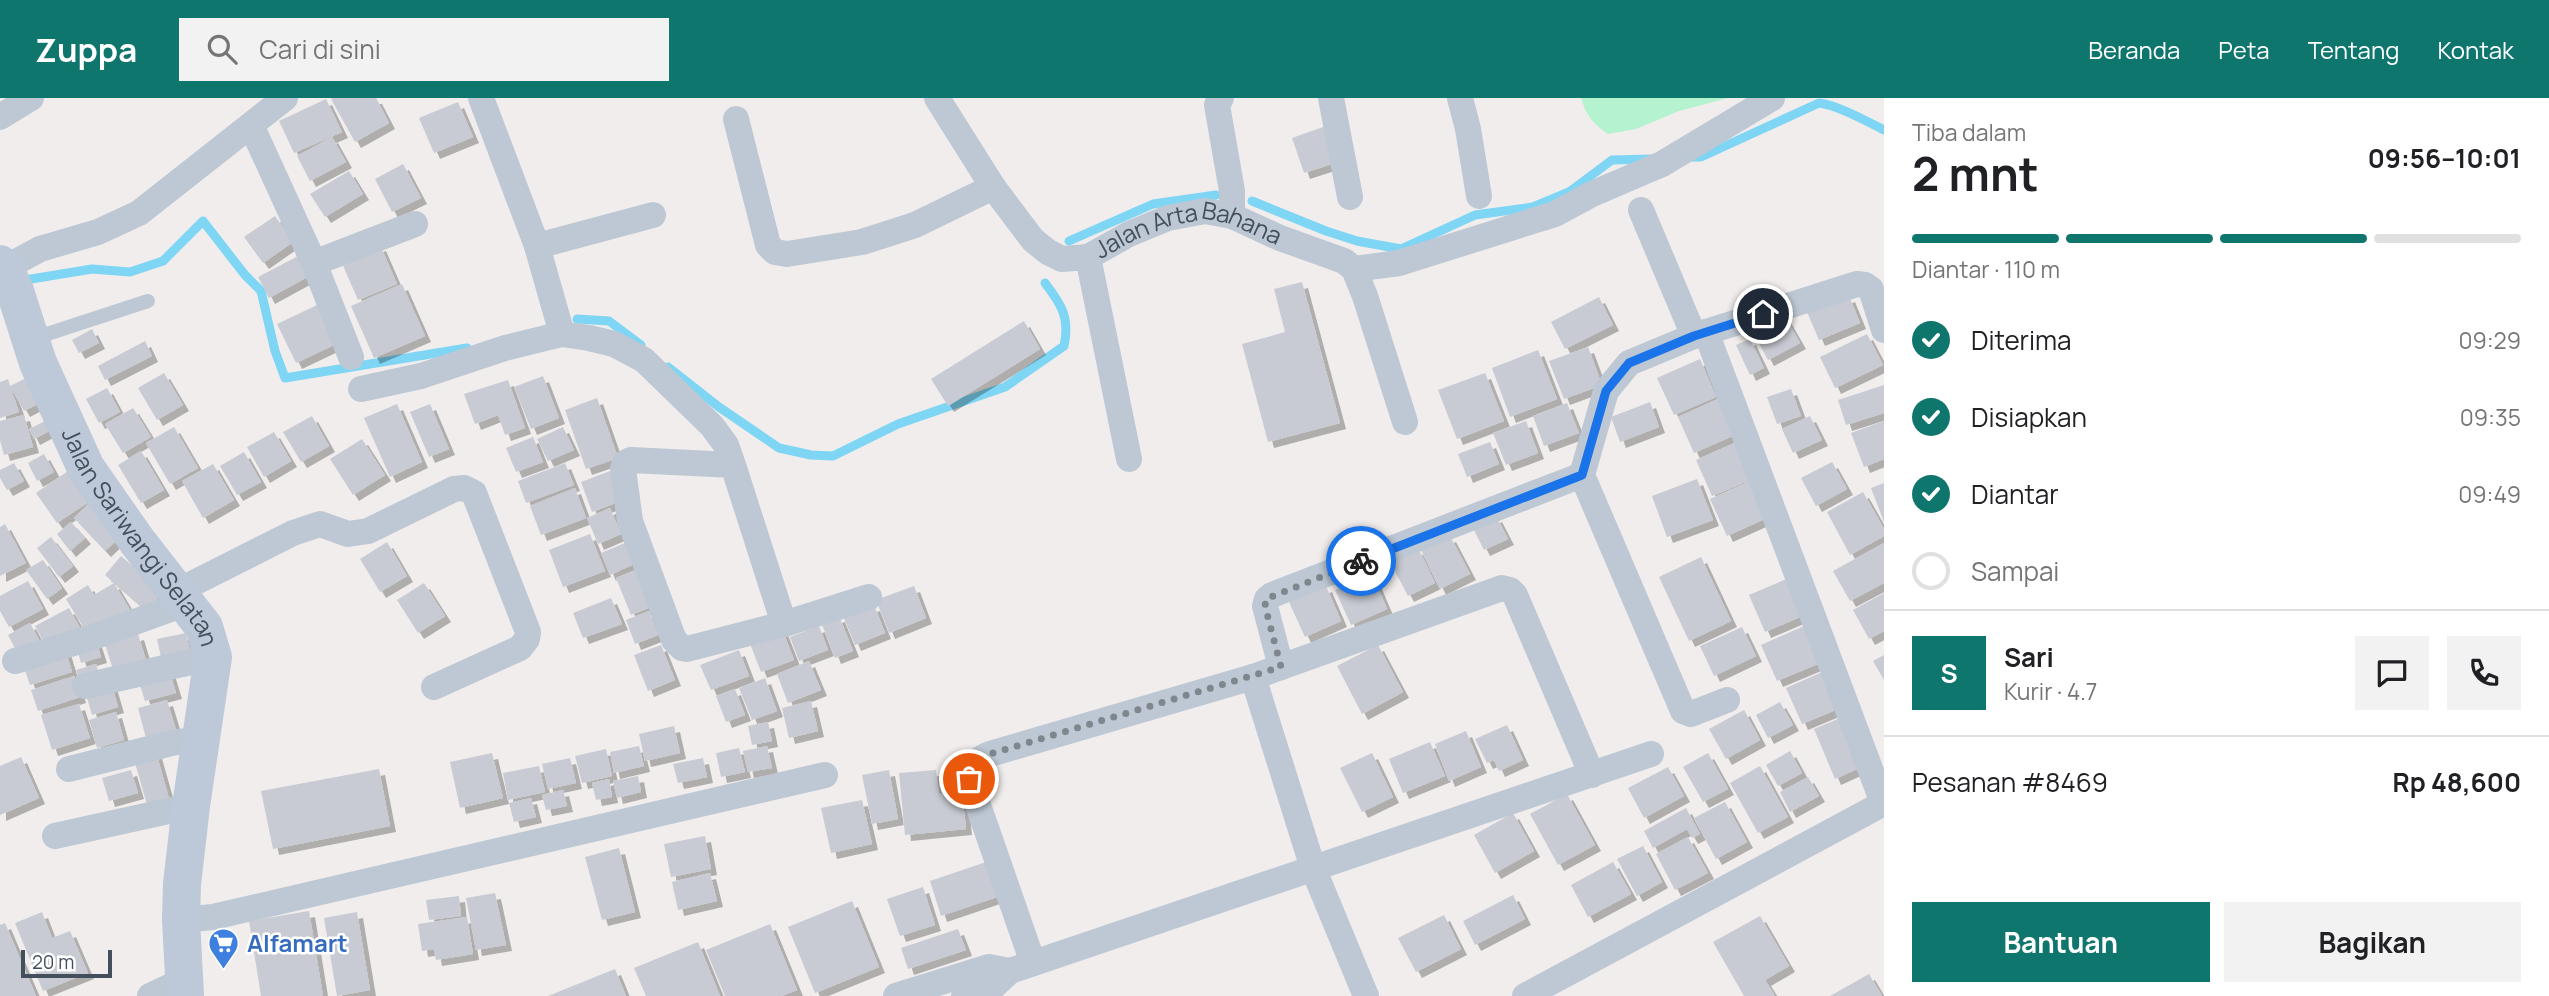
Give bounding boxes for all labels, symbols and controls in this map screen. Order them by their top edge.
search box [179,18,669,81]
text: Zuppa [35,27,137,72]
icon: search [203,30,241,68]
text: Cari di sini [259,31,381,67]
text: Beranda [2088,33,2180,66]
text: Peta [2218,33,2270,66]
text: Tentang [2308,33,2399,66]
text: Kontak [2437,33,2514,66]
text: Tiba dalam [1912,116,2026,148]
text: 09:56–10:01 [2368,140,2521,176]
text: 2 mnt [1912,142,2039,205]
street label: Jalan Arta Bahana [1088,193,1288,265]
text: Diantar · 110 m [1912,253,2060,285]
pin [1733,284,1793,344]
icon: home [1744,295,1782,333]
icon: check [1912,321,1950,359]
text: Diterima [1971,322,2072,358]
text: 09:29 [2458,324,2521,356]
icon: check [1912,398,1950,436]
text: Disiapkan [1971,399,2087,435]
text: 09:35 [2460,401,2521,433]
street label: Jalan Sariwangi Selatan [55,422,227,650]
icon: check [1912,475,1950,513]
text: Diantar [1971,476,2059,512]
text: 09:49 [2458,478,2521,510]
courier [1326,526,1396,596]
icon: bike [1342,542,1380,580]
text: Sampai [1971,553,2059,589]
button: chat [2355,636,2429,710]
button: phone [2447,636,2521,710]
text: Sari [2004,639,2054,675]
text: S [1940,655,1958,691]
text: Kurir · 4.7 [2004,675,2097,707]
pin [939,749,999,809]
icon: bag [950,760,988,798]
text: Pesanan #8469 [1912,764,2108,800]
text: Rp 48,600 [2393,764,2521,800]
button: Bantuan [1912,902,2210,982]
button: Bagikan [2224,902,2521,982]
place label: Alfamart [247,926,348,959]
supermarket icon: Alfamart [207,927,241,971]
scale bar [21,947,112,979]
text: 20 m [32,949,74,975]

